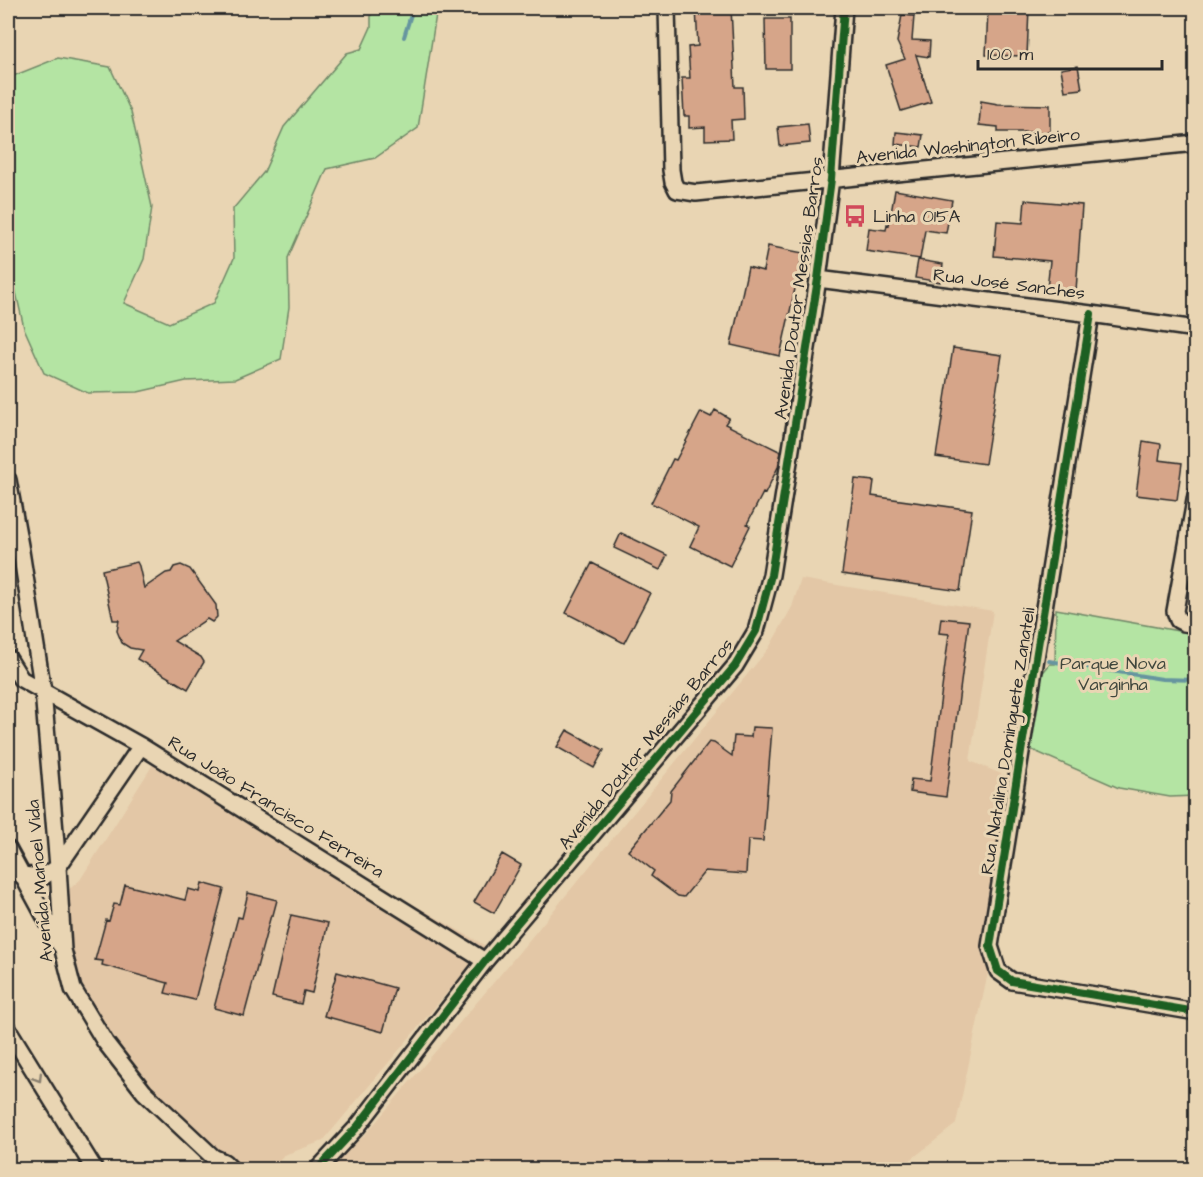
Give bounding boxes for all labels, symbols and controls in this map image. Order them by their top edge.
scale bar [978,33,1162,71]
text: 100 m [987,42,1033,67]
street label: Avenida Washington Ribeiro [855,122,1081,171]
street label: Avenida Doutor Messias Barros [768,155,830,421]
bus stop icon: Linha 015A [842,203,868,229]
place label: Linha 015A [873,204,961,229]
street label: Rua José Sanches [932,262,1086,306]
street label: Rua Natalina Dominguete Zanateli [975,605,1042,876]
street label: Avenida Doutor Messias Barros [553,633,739,855]
park label: Parque Nova Varginha [1060,651,1166,698]
street label: Rua João Francisco Ferreira [163,730,389,884]
street label: Avenida Manoel Vida [20,799,60,963]
one-way arrow [31,1072,43,1082]

